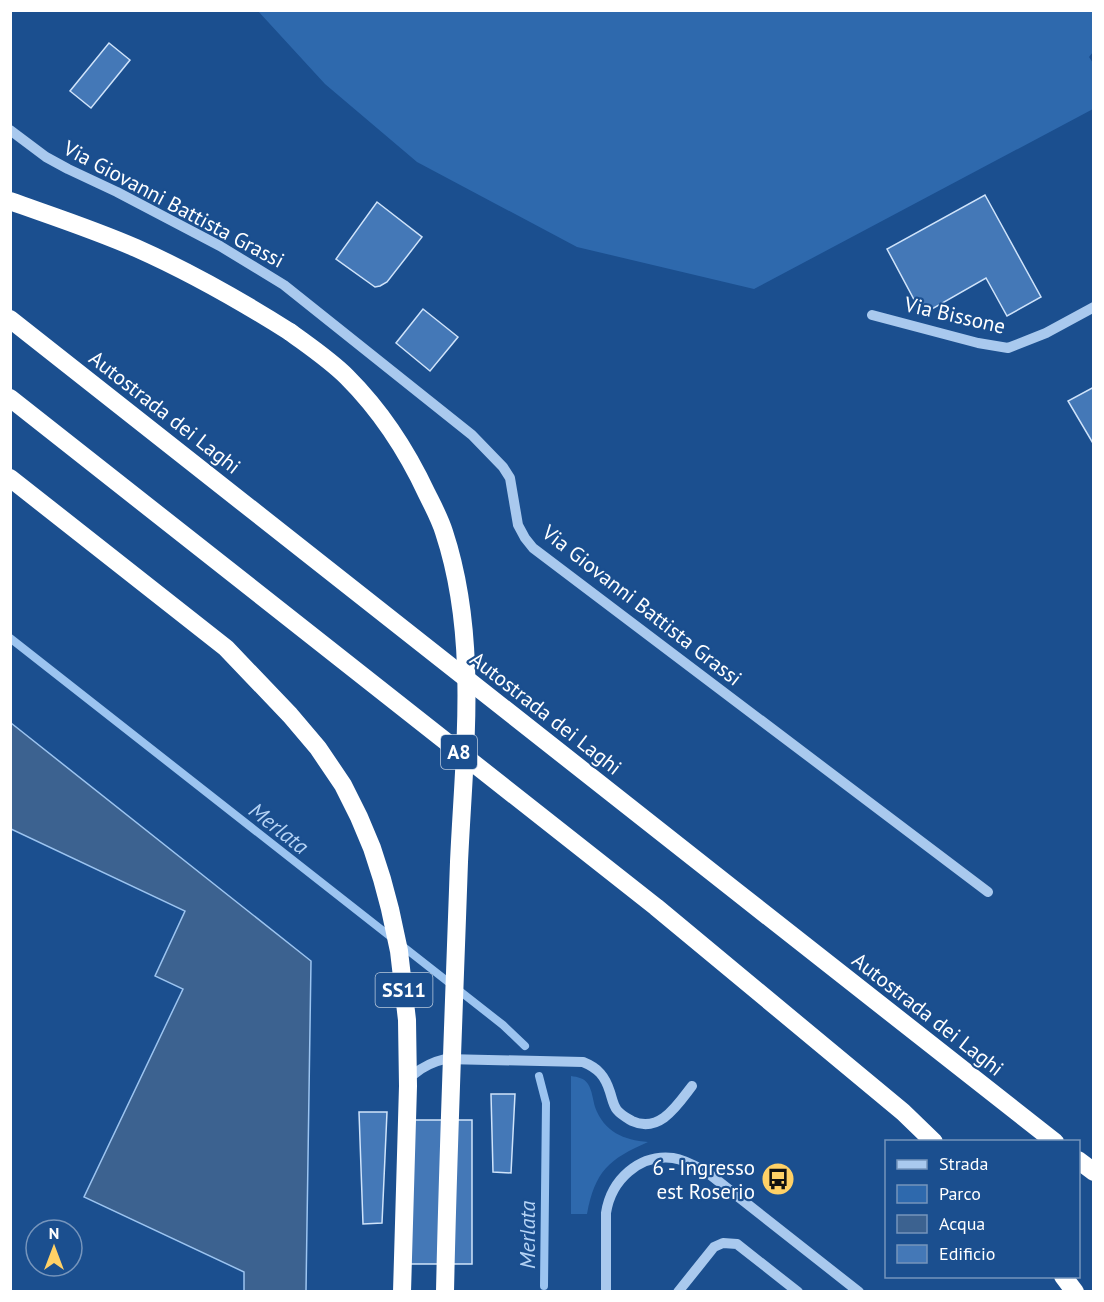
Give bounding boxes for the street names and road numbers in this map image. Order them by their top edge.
street label: Via Giovanni Battista Grassi [58,134,289,274]
street label: Via Bissone [901,290,1008,340]
street label: Autostrada dei Laghi [84,344,246,480]
street label: Via Giovanni Battista Grassi [536,518,747,691]
street label: Autostrada dei Laghi [465,645,627,781]
road number: A8 [441,735,477,769]
street label: Autostrada dei Laghi [847,946,1009,1082]
road number: SS11 [376,973,432,1007]

